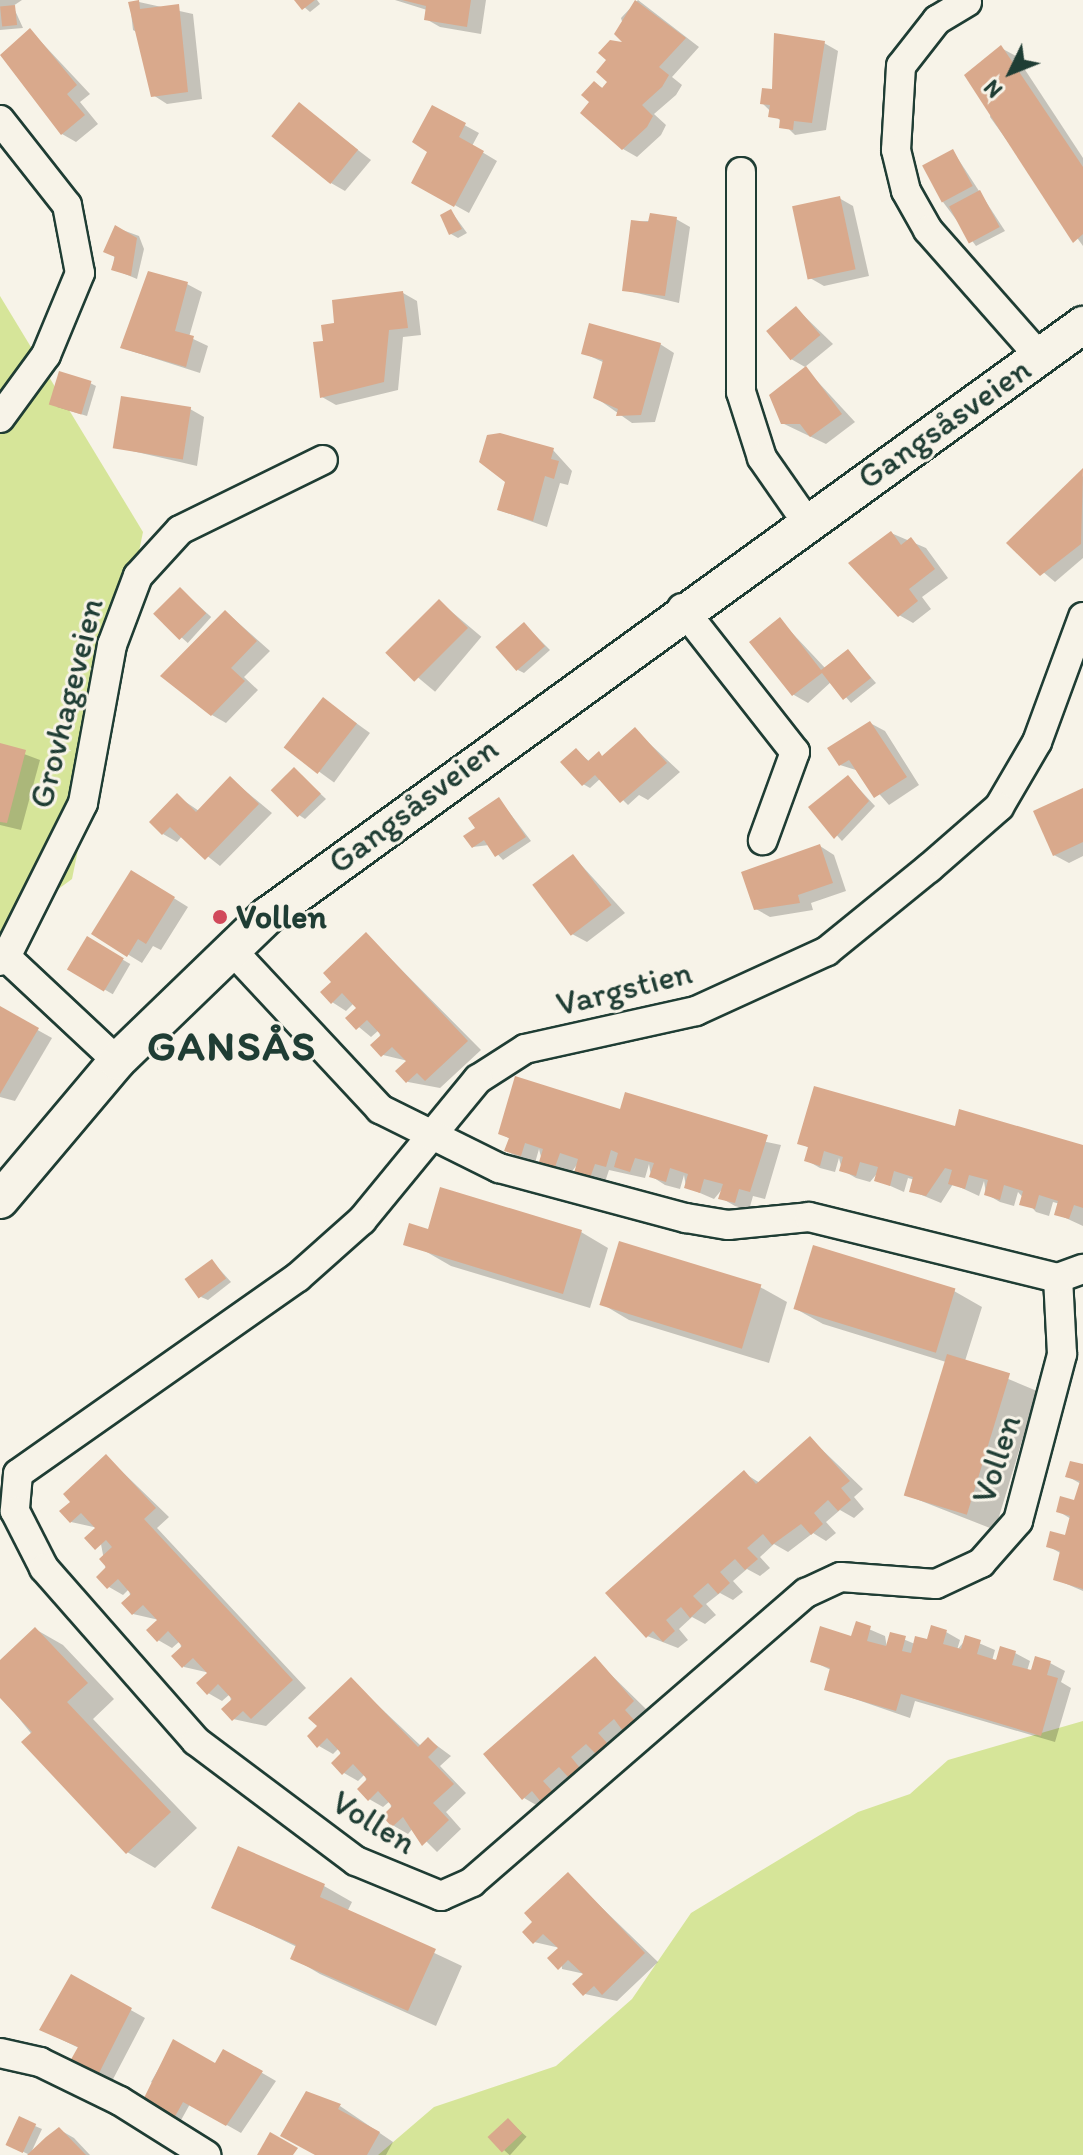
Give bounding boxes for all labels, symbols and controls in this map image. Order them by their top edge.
north arrow [971,32,1051,112]
text: N [978,74,1008,103]
street label: Gangsåsveien [850,348,1038,498]
street label: Grovhageveien [20,594,112,812]
street label: Gangsåsveien [320,728,506,882]
place label: Vollen [236,897,327,937]
marker: Vollen [211,908,229,926]
street label: Vargstien [552,951,696,1025]
district label: GANSÅS [147,1021,317,1071]
street label: Vollen [963,1410,1029,1508]
street label: Vollen [325,1781,423,1863]

